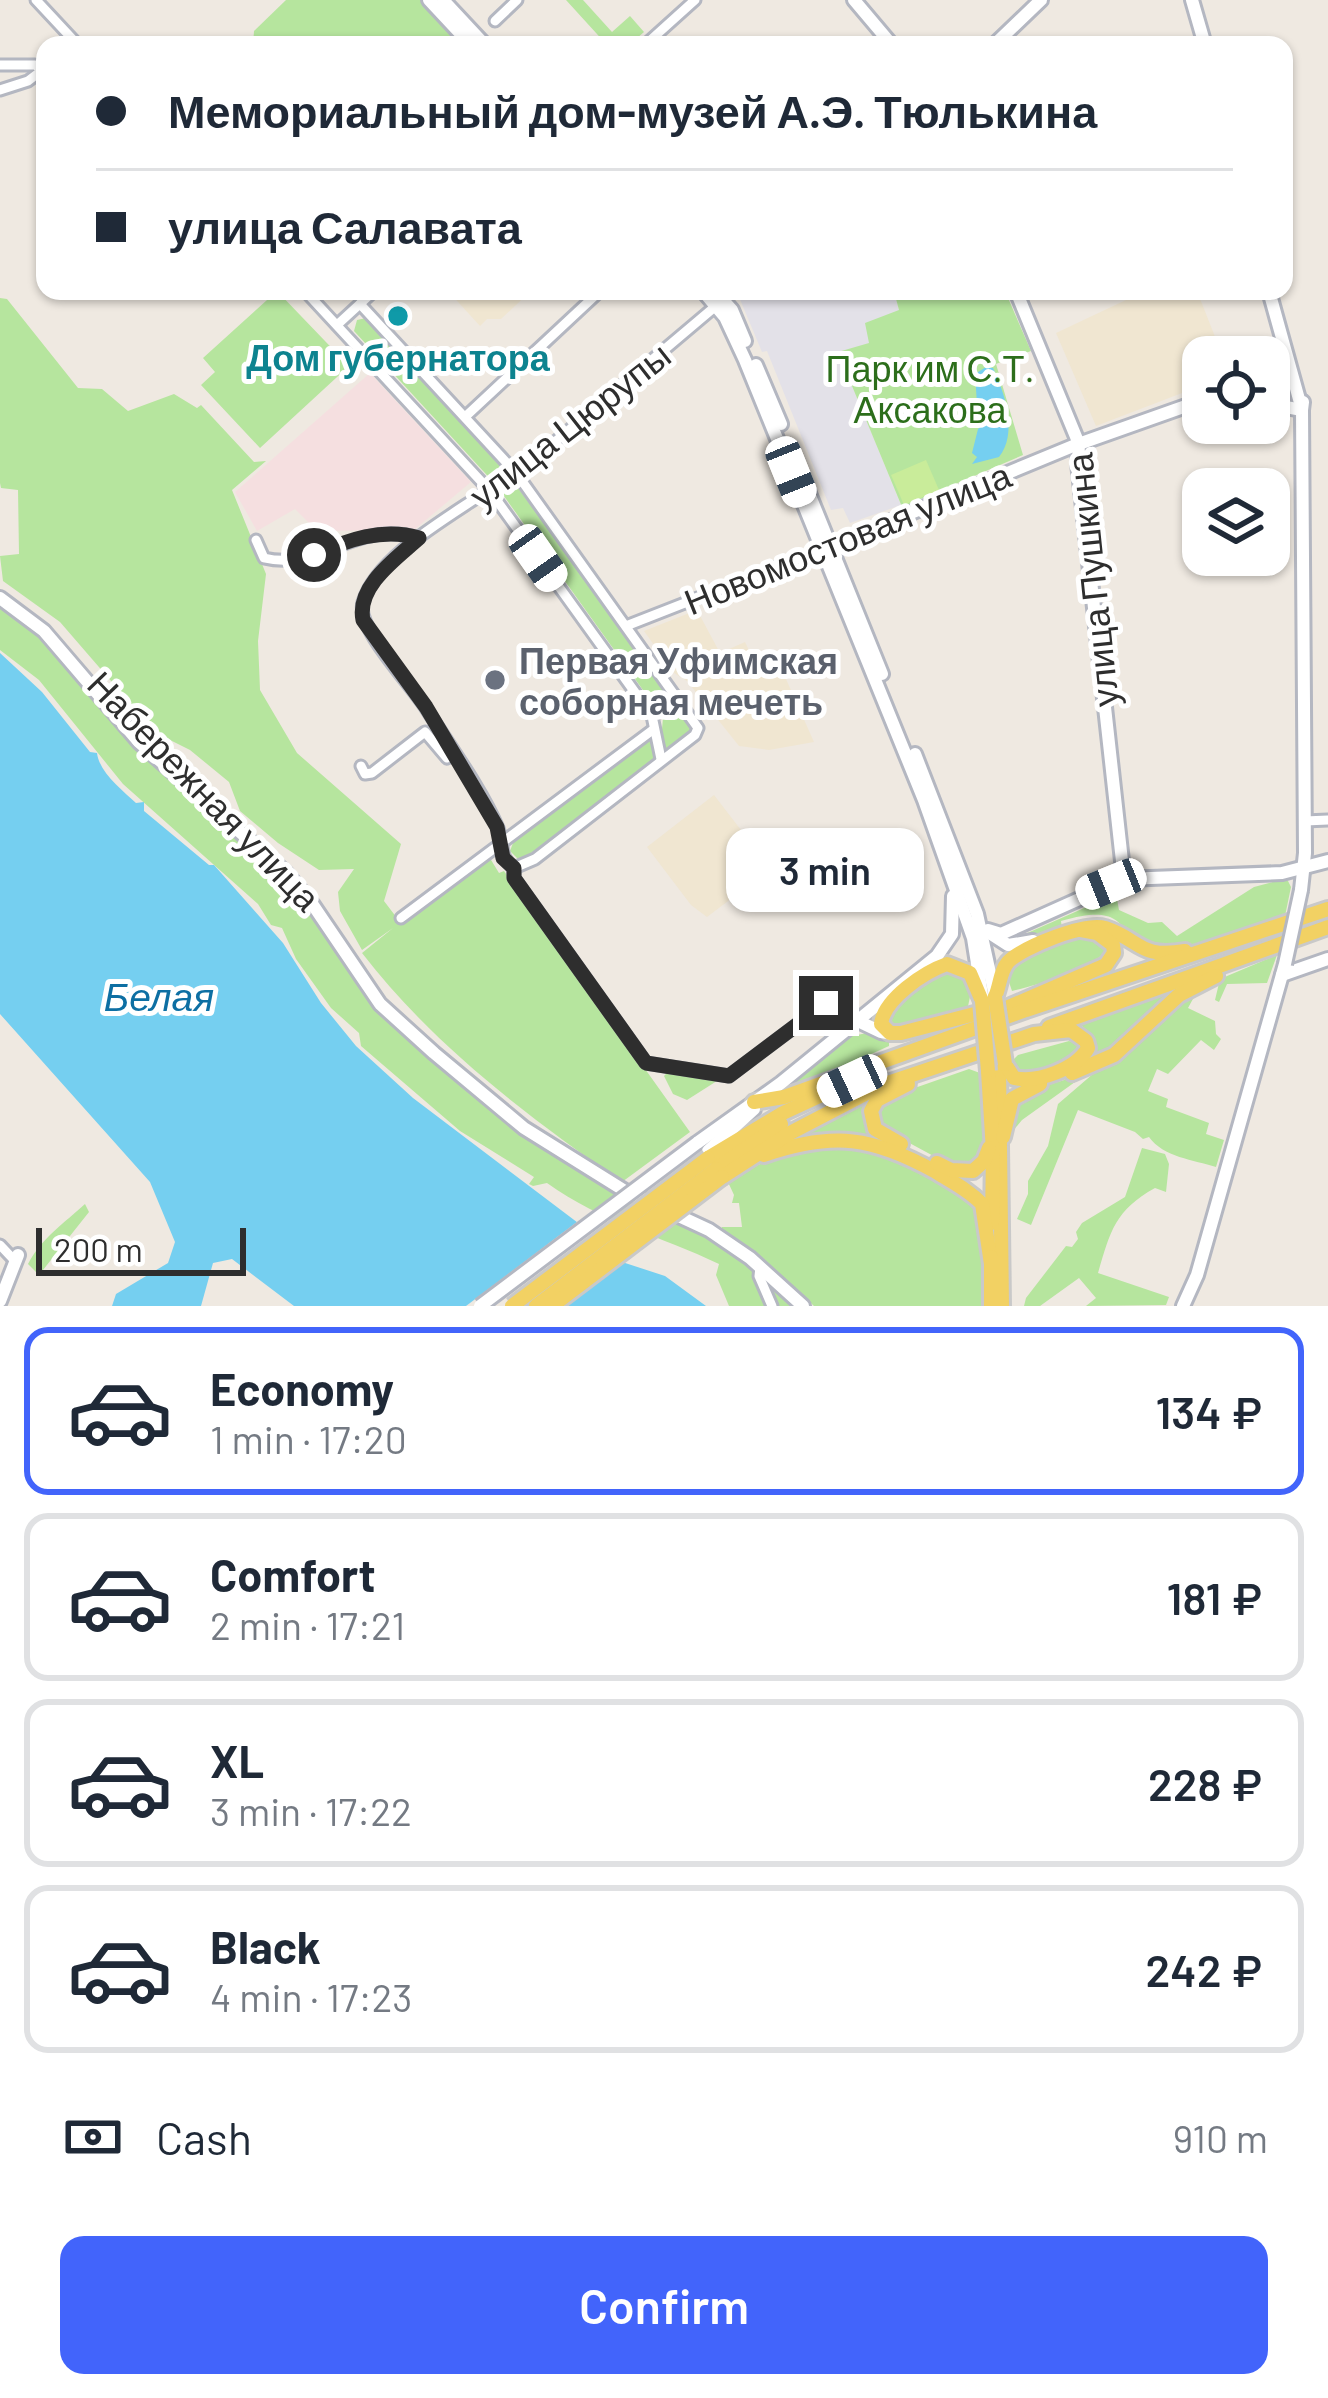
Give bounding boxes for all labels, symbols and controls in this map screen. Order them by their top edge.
text: Мемориальный дом-музей А.Э. Тюлькина [168,83,1097,137]
text: улица Салавата [168,199,522,253]
marker: Дом губернатора [385,303,411,329]
street label: улица Цюрупы [460,332,679,516]
place label: Дом губернатора [246,335,551,379]
map controls [1182,336,1290,576]
button: locate [1182,336,1290,444]
park label: Парк им С.Т. Аксакова [826,346,1034,430]
car [761,432,821,512]
street label: улица Пушкина [1056,450,1127,709]
street label: Новомостовая улица [678,452,1018,623]
button: layers [1182,468,1290,576]
car [503,518,573,598]
route start [287,528,341,582]
place label: Первая Уфимская соборная мечеть [519,638,838,723]
street label: Набережная улица [79,662,331,920]
marker: Первая Уфимская соборная мечеть [482,667,508,693]
callout: 3 min [727,829,925,913]
text: 3 min [779,846,871,893]
car [1071,854,1151,914]
water label: Белая [104,972,214,1019]
route end [799,976,853,1030]
car [812,1049,892,1113]
scale bar [36,1222,246,1275]
text: 200 m [54,1229,143,1269]
icon: car [66,1357,174,1465]
text: Economy [210,1361,394,1415]
text: 134 ₽ [1155,1384,1262,1438]
text: 1 min · 17:20 [210,1415,407,1462]
icon: car [66,1543,174,1651]
text: Comfort [210,1547,376,1601]
text: 181 ₽ [1167,1570,1262,1624]
text: 2 min · 17:21 [210,1601,405,1648]
icon: car [66,1729,174,1837]
text: XL [210,1733,264,1787]
text: 228 ₽ [1148,1756,1262,1810]
text: 3 min · 17:22 [210,1787,412,1834]
icon: car [66,1915,174,2023]
text: Black [210,1919,321,1973]
text: 242 ₽ [1146,1942,1262,1996]
text: 4 min · 17:23 [210,1973,412,2020]
icon: cash [60,2104,126,2170]
text: Cash [156,2110,252,2164]
text: 910 m [1173,2114,1268,2161]
button: Confirm [60,2236,1268,2374]

